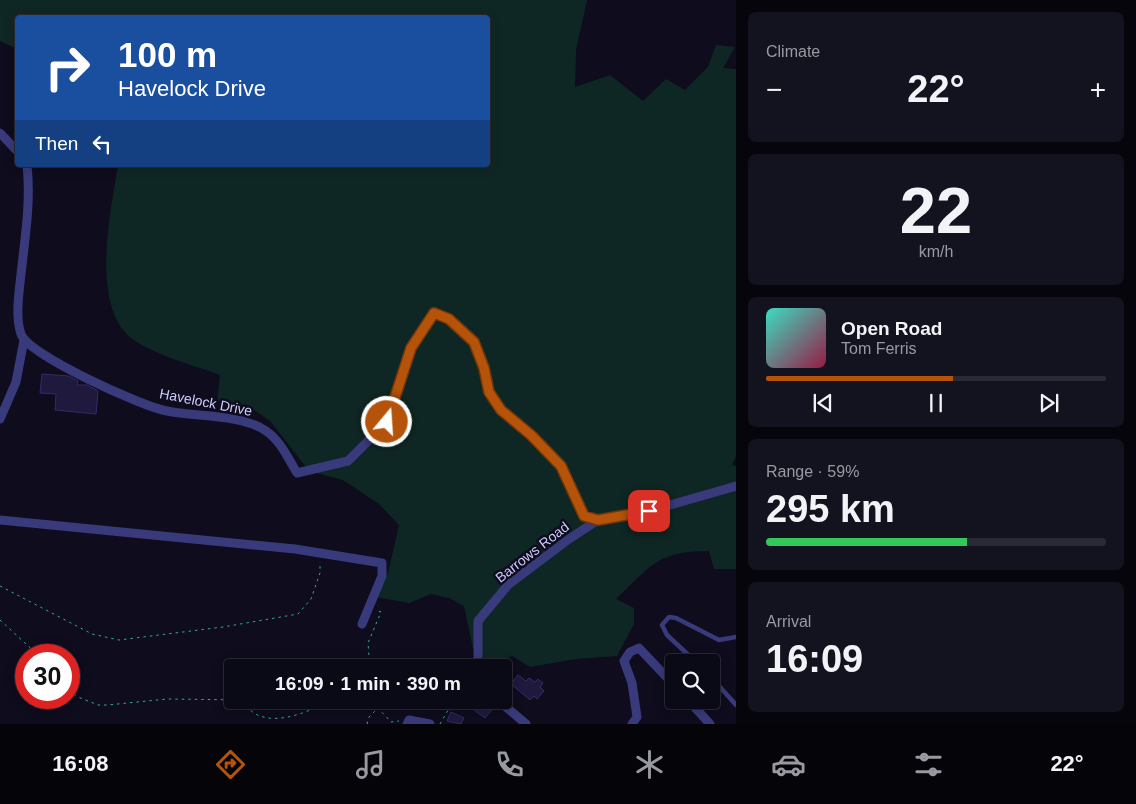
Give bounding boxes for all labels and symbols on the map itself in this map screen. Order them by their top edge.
street label: Havelock Drive [158,385,254,419]
position arrow [360,395,412,447]
pin [628,490,670,532]
street label: Barrows Road [492,518,572,586]
speed limit sign: 30 [15,644,80,709]

